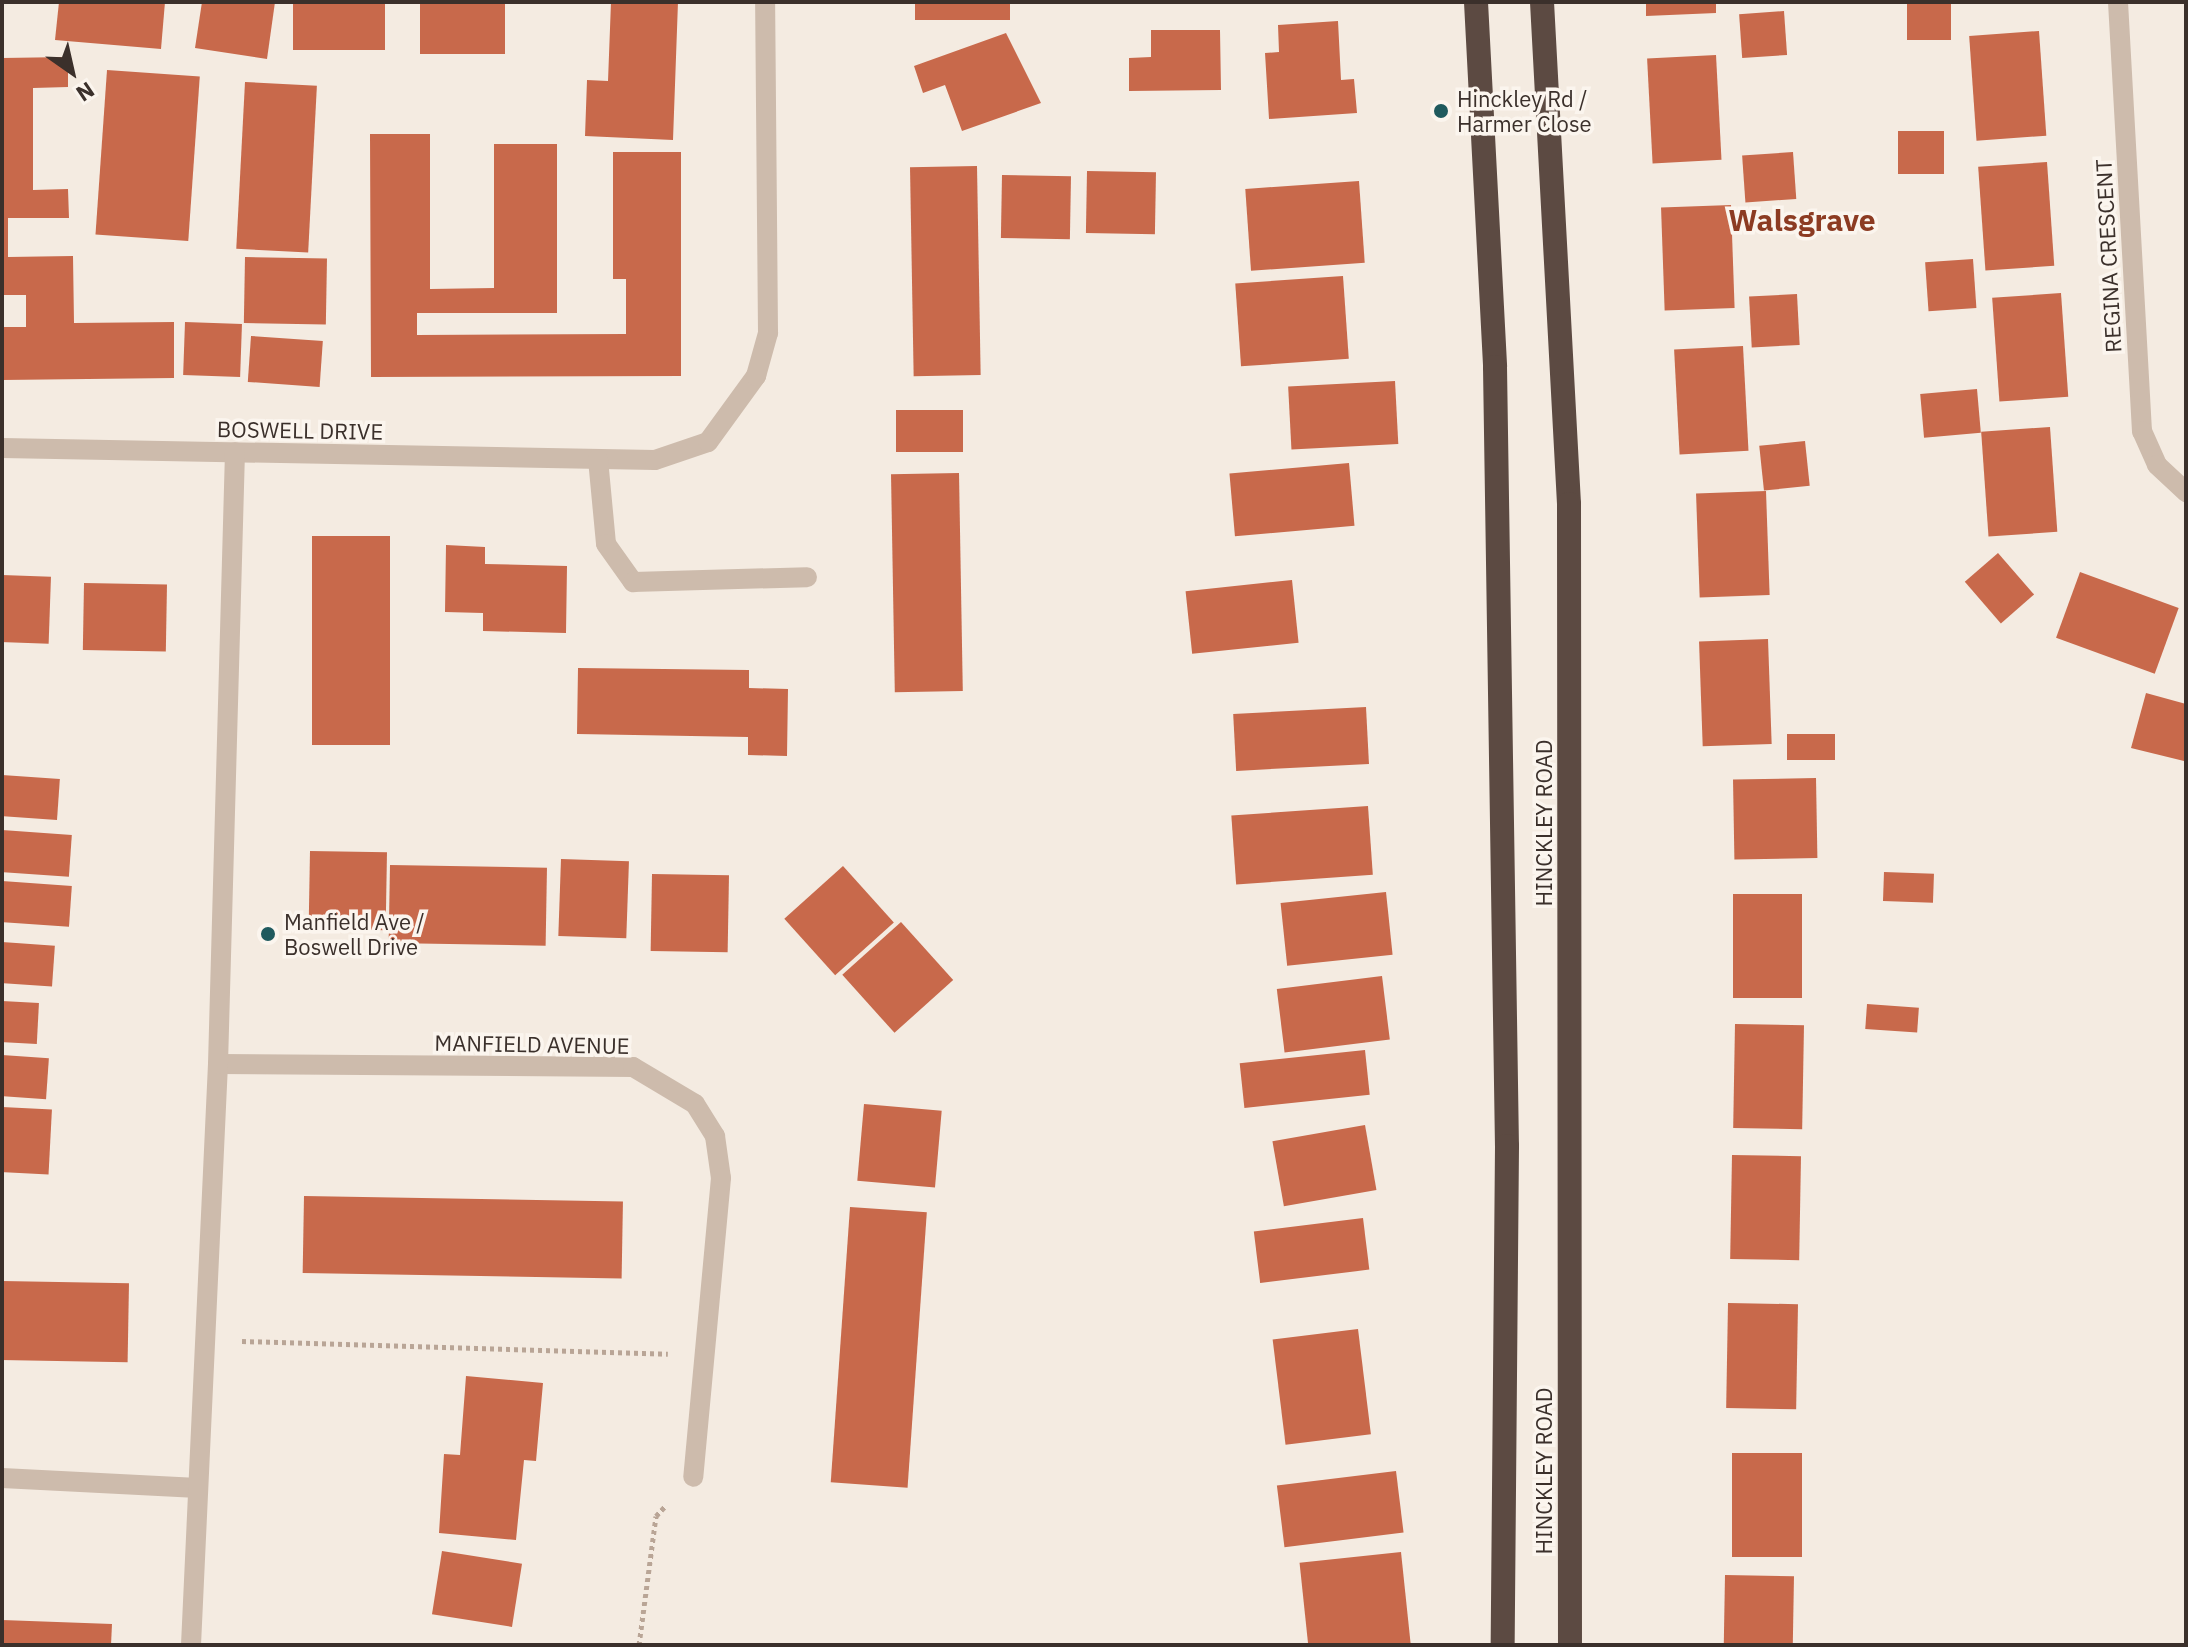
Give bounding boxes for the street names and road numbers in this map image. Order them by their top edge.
street label: REGINA CRESCENT [2090,159,2126,353]
street label: BOSWELL DRIVE [217,415,383,445]
street label: HINCKLEY ROAD [1531,739,1557,907]
street label: MANFIELD AVENUE [434,1029,630,1059]
street label: HINCKLEY ROAD [1531,1387,1557,1555]

